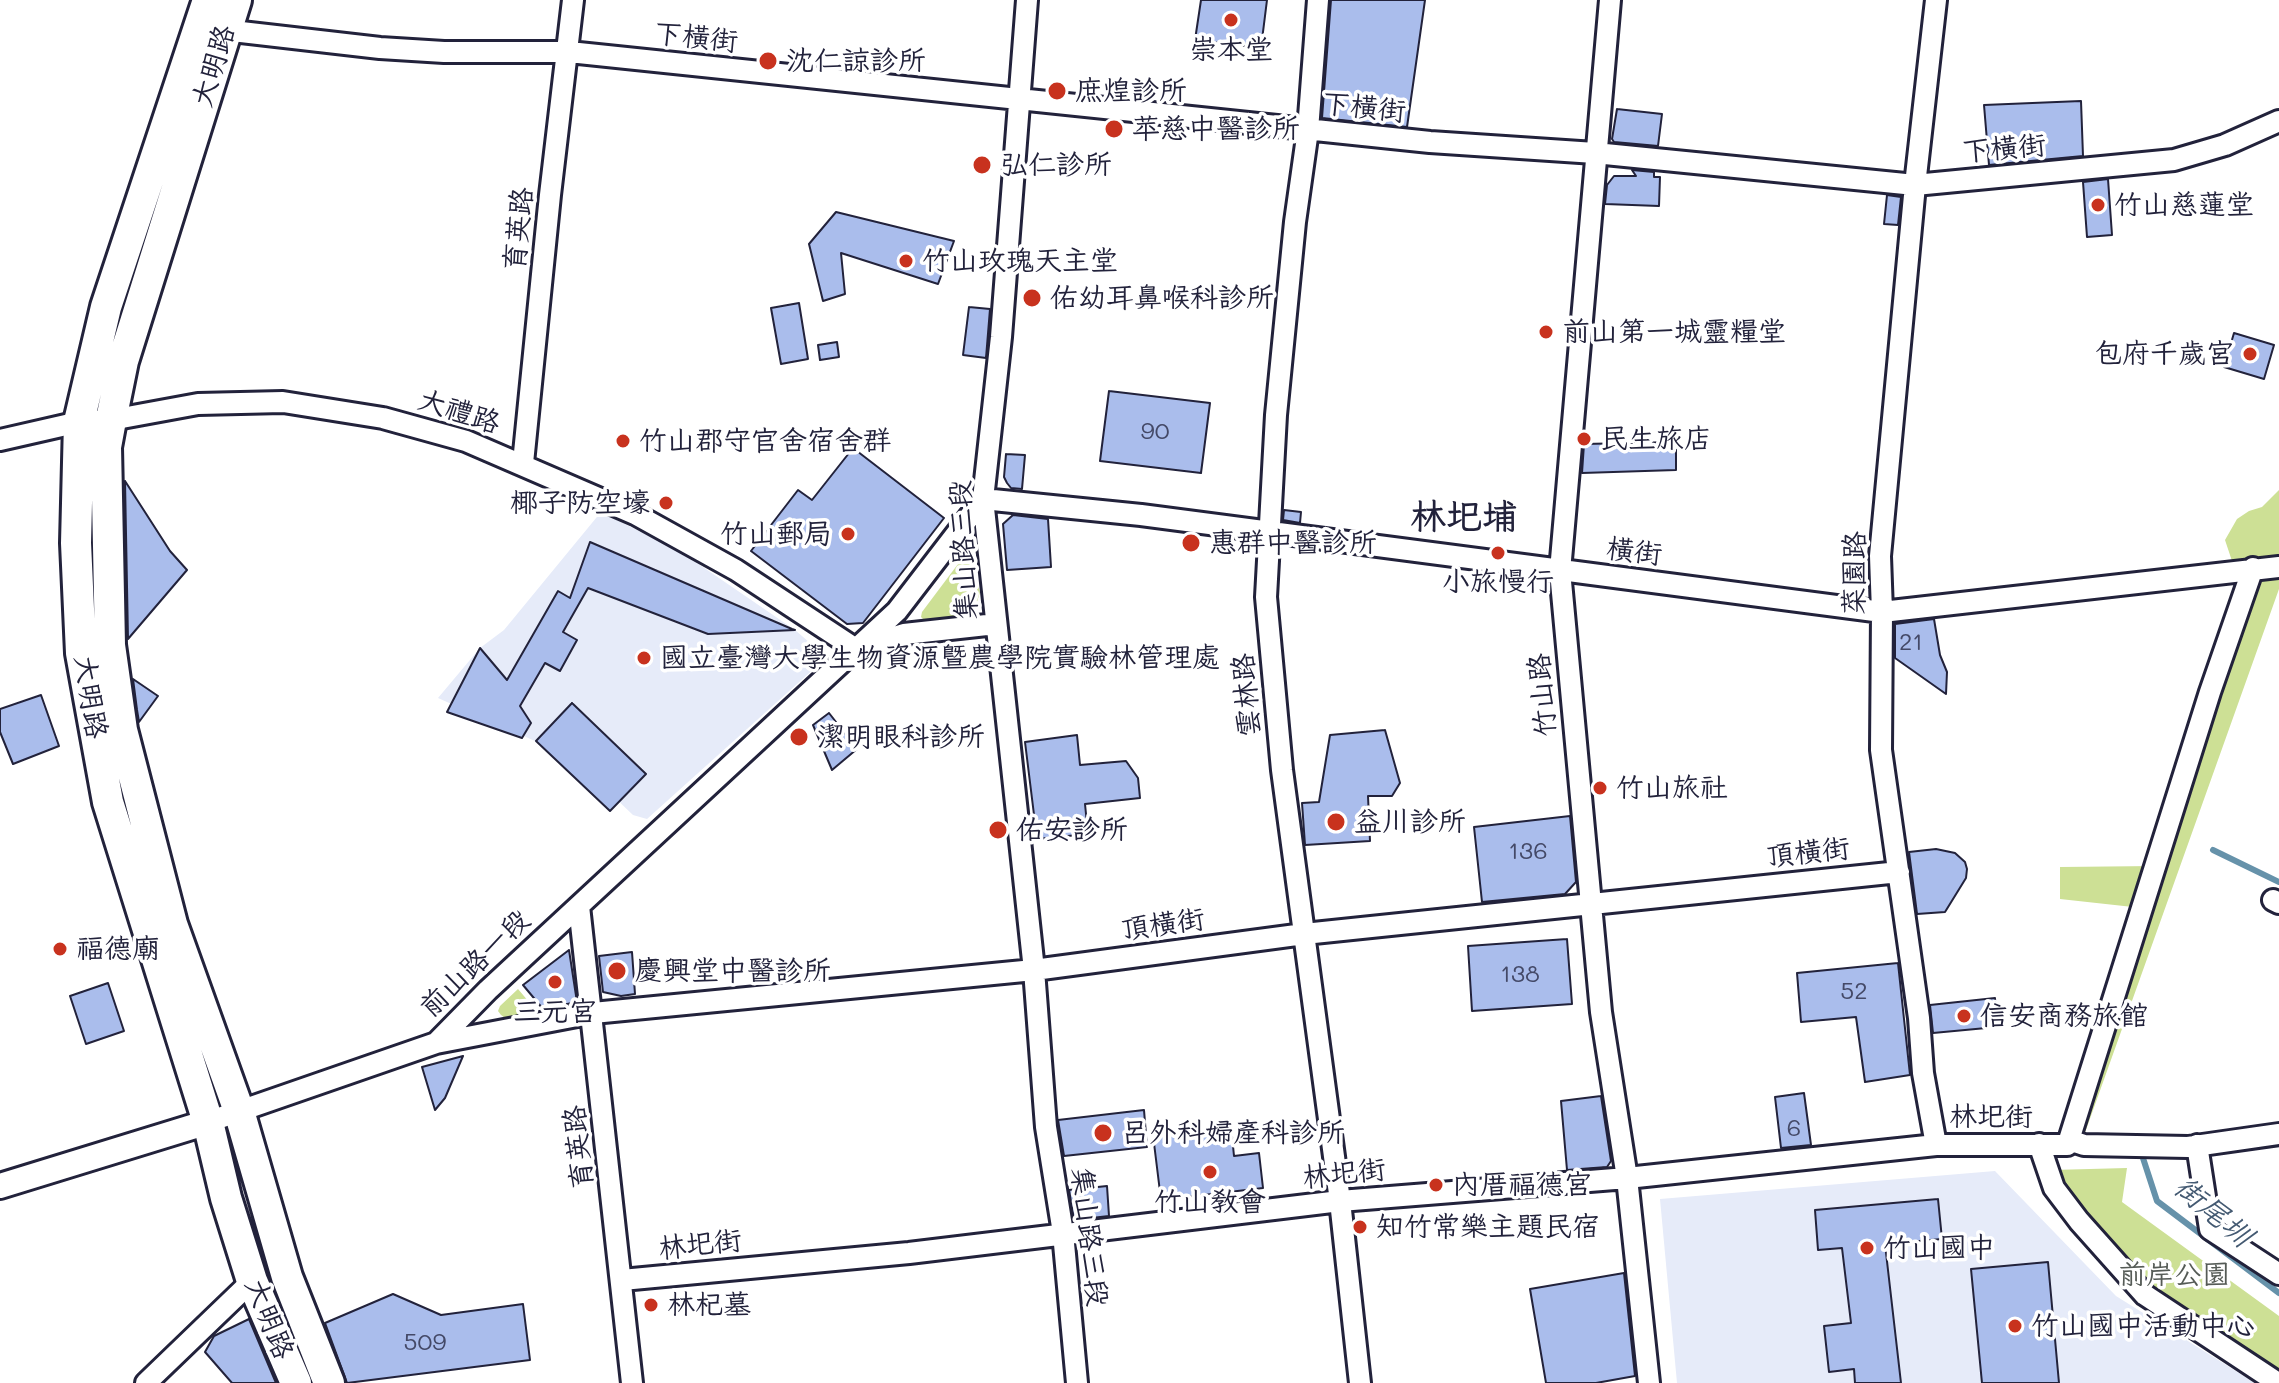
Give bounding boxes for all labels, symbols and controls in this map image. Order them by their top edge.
marker: 崇本堂 [1222,11,1240,29]
street label: 下橫街 [652,17,740,59]
street label: 大明路 [186,21,242,111]
place label: 崇本堂 [1189,33,1273,67]
place label: 沈仁諒診所 [786,44,926,78]
marker: 沈仁諒診所 [757,50,779,72]
place label: 庶煌診所 [1075,74,1187,108]
marker: 庶煌診所 [1046,80,1068,102]
street label: 下橫街 [1320,87,1408,129]
place label: 苹慈中醫診所 [1132,112,1300,146]
marker: 苹慈中醫診所 [1103,118,1125,140]
street label: 下橫街 [1961,129,2047,169]
place label: 弘仁診所 [1000,148,1112,182]
marker: 弘仁診所 [971,154,993,176]
street label: 育英路 [498,185,540,273]
place label: 竹山慈蓮堂 [2114,188,2254,222]
marker: 竹山慈蓮堂 [2089,196,2107,214]
place label: 竹山玫瑰天主堂 [922,244,1118,278]
marker: 竹山玫瑰天主堂 [897,252,915,270]
place label: 佑幼耳鼻喉科診所 [1050,281,1274,315]
marker: 佑幼耳鼻喉科診所 [1021,287,1043,309]
place label: 前山第一城靈糧堂 [1562,315,1786,349]
marker: 前山第一城靈糧堂 [1537,323,1555,341]
place label: 包府千歲宮 [2094,337,2234,371]
marker: 包府千歲宮 [2241,345,2259,363]
street label: 大禮路 [414,383,504,441]
house number: 90 [1141,418,1169,446]
place label: 民生旅店 [1600,422,1712,456]
place label: 竹山郡守官舍宿舍群 [639,424,891,458]
marker: 民生旅店 [1575,430,1593,448]
marker: 竹山郡守官舍宿舍群 [614,432,632,450]
street label: 集山路三段 [944,479,984,621]
place label: 椰子防空壕 [510,486,650,520]
marker: 椰子防空壕 [657,494,675,512]
district label: 林圯埔 [1410,496,1518,540]
place label: 竹山郵局 [720,517,832,551]
marker: 竹山郵局 [839,525,857,543]
place label: 惠群中醫診所 [1209,526,1377,560]
street label: 菜園路 [1837,531,1873,615]
marker: 惠群中醫診所 [1180,532,1202,554]
street label: 橫街 [1604,532,1664,572]
marker: 小旅慢行 [1489,544,1507,562]
place label: 小旅慢行 [1442,565,1554,599]
house number: 21 [1899,629,1923,657]
place label: 國立臺灣大學生物資源暨農學院實驗林管理處 [660,641,1220,675]
marker: 國立臺灣大學生物資源暨農學院實驗林管理處 [635,649,653,667]
street label: 雲林路 [1227,652,1267,738]
street label: 竹山路 [1523,652,1563,738]
street label: 大明路 [67,653,113,741]
place label: 潔明眼科診所 [817,720,985,754]
marker: 潔明眼科診所 [788,726,810,748]
place label: 竹山旅社 [1616,771,1728,805]
marker: 竹山旅社 [1591,779,1609,797]
place label: 益川診所 [1354,805,1466,839]
marker: 益川診所 [1325,811,1347,833]
place label: 佑安診所 [1016,813,1128,847]
marker: 佑安診所 [987,819,1009,841]
street label: 頂橫街 [1764,832,1852,874]
house number: 136 [1508,838,1548,866]
street label: 前山路一段 [413,903,537,1025]
street label: 頂橫街 [1119,903,1207,947]
place label: 福德廟 [76,932,160,966]
marker: 福德廟 [51,940,69,958]
place label: 慶興堂中醫診所 [635,954,831,988]
marker: 慶興堂中醫診所 [606,960,628,982]
house number: 138 [1500,961,1540,989]
marker: 三元宮 [546,973,564,991]
house number: 52 [1840,978,1868,1006]
place label: 三元宮 [513,995,597,1029]
place label: 信安商務旅館 [1980,999,2148,1033]
marker: 信安商務旅館 [1955,1007,1973,1025]
street label: 林圯街 [1949,1100,2033,1134]
street label: 育英路 [558,1103,600,1191]
house number: 6 [1787,1115,1801,1143]
place label: 呂外科婦產科診所 [1121,1116,1345,1150]
marker: 呂外科婦產科診所 [1092,1122,1114,1144]
street label: 林圯街 [1300,1153,1388,1195]
marker: 竹山教會 [1201,1163,1219,1181]
street label: 集山路三段 [1064,1165,1114,1309]
place label: 內厝福德宮 [1452,1168,1592,1202]
water label: 街尾圳 [2167,1169,2259,1255]
marker: 內厝福德宮 [1427,1176,1445,1194]
place label: 竹山教會 [1154,1185,1266,1219]
place label: 知竹常樂主題民宿 [1376,1210,1600,1244]
marker: 知竹常樂主題民宿 [1351,1218,1369,1236]
street label: 林圯街 [656,1224,744,1266]
place label: 竹山國中 [1883,1231,1995,1265]
marker: 竹山國中 [1858,1239,1876,1257]
park label: 前岸公園 [2118,1258,2230,1292]
street label: 大明路 [238,1274,300,1364]
place label: 林杞墓 [667,1288,751,1322]
marker: 林杞墓 [642,1296,660,1314]
place label: 竹山國中活動中心 [2031,1309,2255,1343]
marker: 竹山國中活動中心 [2006,1317,2024,1335]
house number: 509 [404,1329,446,1357]

